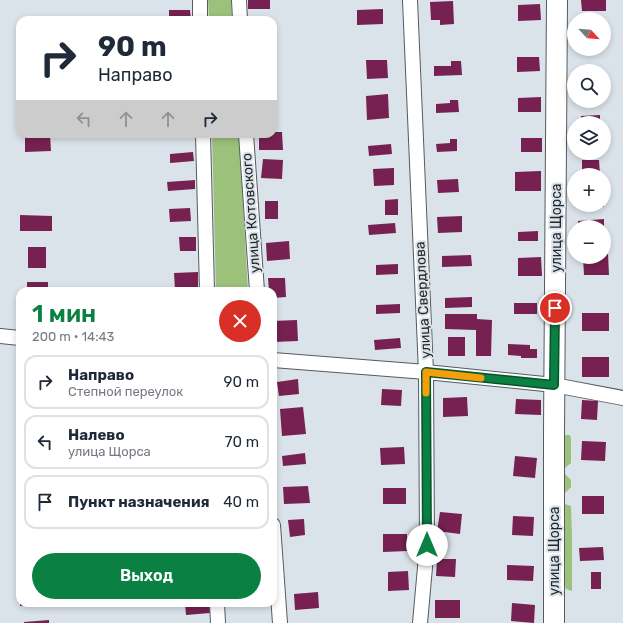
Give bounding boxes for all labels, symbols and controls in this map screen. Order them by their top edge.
north arrow [567,12,611,56]
map controls [567,12,611,264]
text: 90 m [98,30,167,63]
icon: right [32,32,84,84]
text: Направо [98,64,173,86]
button: search [567,64,611,108]
icon: left [73,108,95,130]
icon: ahead [115,108,137,130]
icon: ahead [157,108,179,130]
icon: right [199,108,221,130]
button: layers [567,116,611,160]
street label: улица Котовского [238,152,264,274]
button: + [567,168,611,212]
street label: улица Щорса [548,183,565,273]
button: − [567,220,611,264]
street label: улица Свердлова [411,241,435,359]
pin [538,291,572,325]
icon: arrive [544,297,566,319]
text: 1 мин [32,300,96,328]
button: close [219,300,261,342]
text: 200 m · 14:43 [32,329,114,344]
text: Направо [68,366,134,384]
icon: right [34,371,56,393]
text: 90 m [224,373,259,391]
text: Степной переулок [68,384,183,399]
text: Налево [68,426,125,444]
icon: left [34,431,56,453]
text: 70 m [225,433,259,451]
text: улица Щорса [68,444,151,459]
icon: arrive [34,491,56,513]
text: Пункт назначения [68,493,210,511]
text: 40 m [223,493,259,511]
street label: улица Щорса [546,506,563,596]
position arrow [406,524,448,566]
button: Выход [32,553,261,599]

